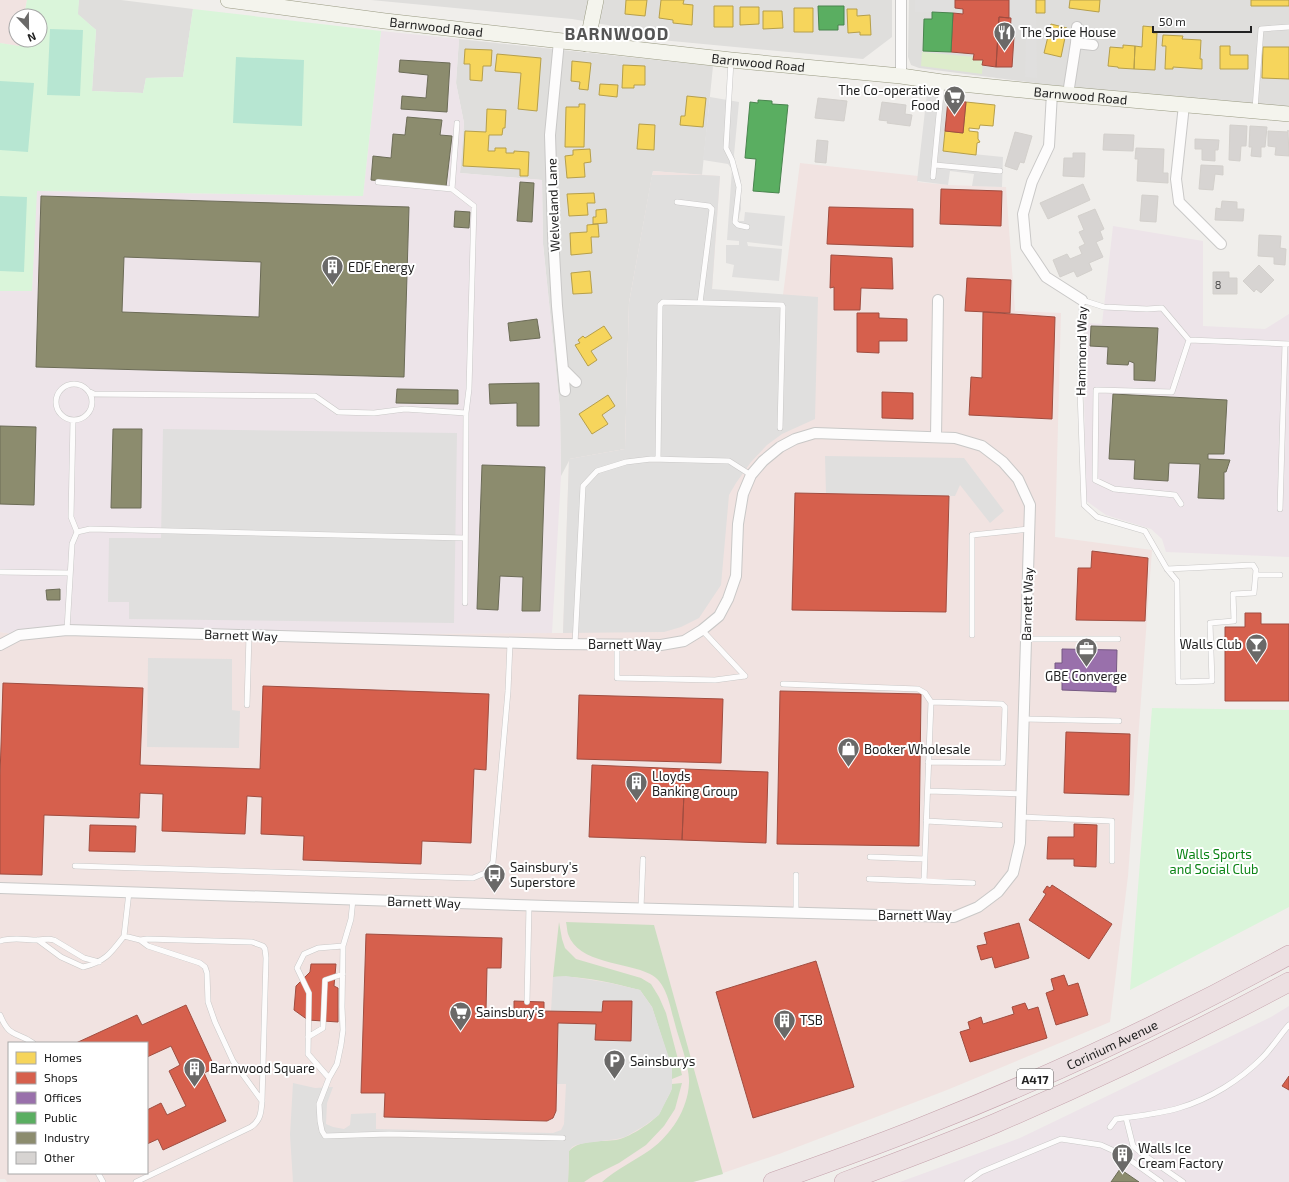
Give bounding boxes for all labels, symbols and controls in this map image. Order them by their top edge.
north arrow [8,8,48,48]
scale bar [1153,8,1251,34]
street label: Barnwood Road [389,14,484,40]
text: 50 m [1159,14,1186,28]
restaurant icon: The Spice House [992,19,1018,52]
district label: BARNWOOD [565,23,669,43]
place label: The Spice House [1020,24,1116,40]
text: N [26,30,38,45]
street label: Barnwood Road [711,50,806,75]
place label: The Co-operative Food [838,82,940,113]
street label: Barnwood Road [1033,83,1128,108]
supermarket icon: The Co-operative Food [942,84,968,117]
street label: Welveland Lane [543,158,563,252]
building icon: EDF Energy [320,254,346,287]
place label: EDF Energy [348,259,415,275]
house number: 8 [1215,278,1221,291]
street label: Hammond Way [1072,306,1090,396]
street label: Barnett Way [1018,567,1036,641]
street label: Barnett Way [204,626,278,644]
bar icon: Walls Club [1244,631,1270,664]
office icon: GBE Converge [1073,635,1099,668]
street label: Barnett Way [588,636,662,652]
place label: Walls Club [1179,636,1242,652]
place label: GBE Converge [1045,668,1127,684]
shop icon: Booker Wholesale [836,736,862,769]
place label: Booker Wholesale [864,741,971,757]
place label: Lloyds Banking Group [652,768,738,799]
building icon: Lloyds Banking Group [624,770,650,803]
park label: Walls Sports and Social Club [1170,846,1258,877]
place label: Sainsbury's Superstore [510,859,578,890]
bus stop icon: Sainsbury's Superstore [481,861,507,894]
street label: Barnett Way [387,893,461,911]
street label: Barnett Way [878,907,952,923]
supermarket icon: Sainsbury's [447,999,473,1032]
place label: Sainsbury's [476,1004,544,1020]
building icon: TSB [772,1007,798,1040]
place label: TSB [800,1012,823,1028]
street label: Corinium Avenue [1064,1016,1160,1073]
legend [8,1042,148,1174]
parking icon: Sainsburys [601,1048,627,1081]
text: Homes [44,1050,82,1064]
place label: Sainsburys [630,1053,695,1069]
building icon: Barnwood Square [181,1055,207,1088]
place label: Barnwood Square [210,1060,315,1076]
road number: A417 [1017,1069,1053,1089]
text: Shops [44,1070,78,1084]
text: Offices [44,1090,81,1104]
text: Public [44,1110,77,1124]
text: Industry [44,1130,90,1144]
place label: Walls Ice Cream Factory [1138,1140,1224,1171]
building icon: Walls Ice Cream Factory [1110,1142,1136,1175]
text: Other [44,1150,75,1164]

